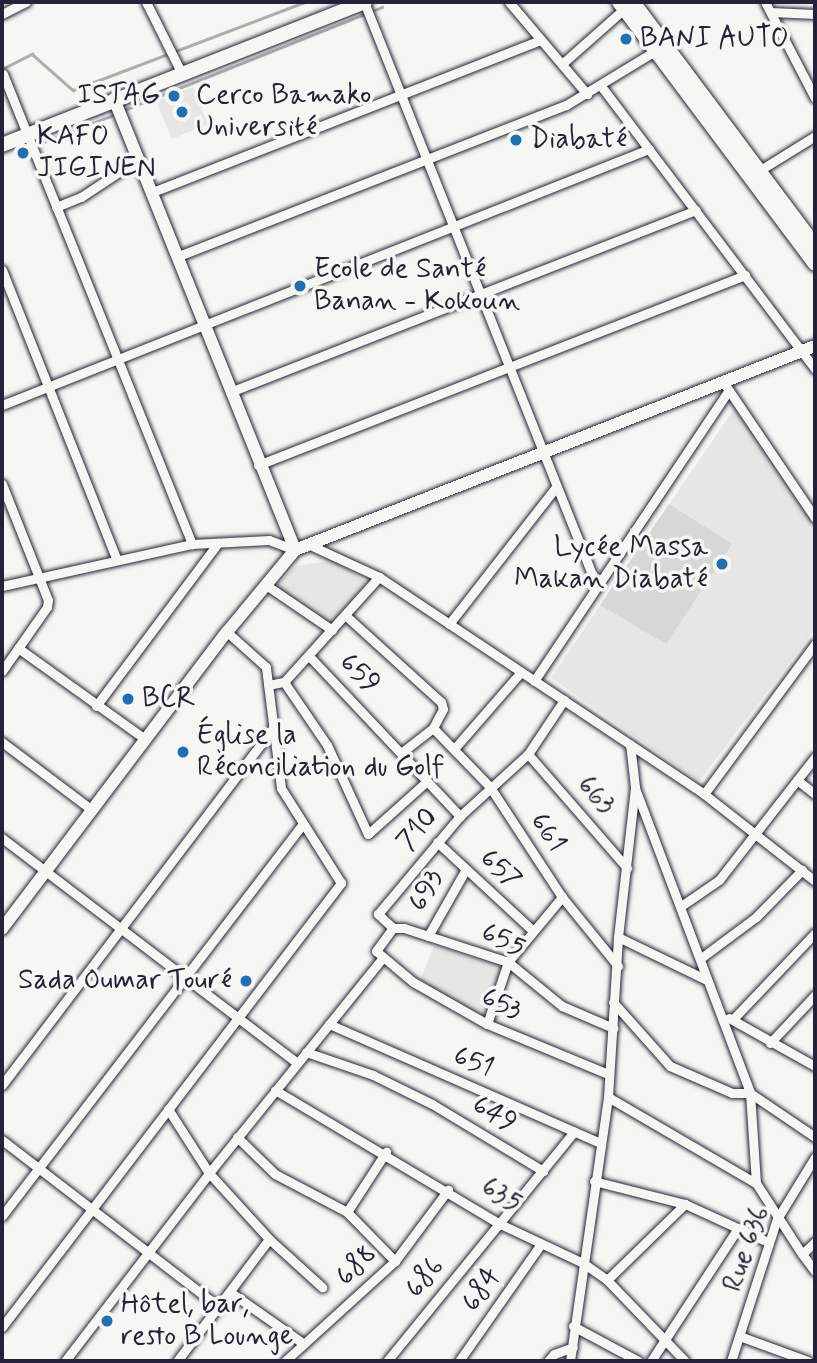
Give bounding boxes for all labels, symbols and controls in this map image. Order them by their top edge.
place label: BANI AUTO [640,22,786,56]
marker: BANI AUTO [618,31,634,47]
place label: ISTAG [77,79,160,113]
place label: Cerco Bamako Université [196,79,368,145]
marker: ISTAG [166,88,182,104]
marker: Cerco Bamako Université [174,104,190,120]
place label: KAFO JIGINEN [37,120,156,186]
place label: Diabaté [530,123,627,157]
marker: Diabaté [508,132,524,148]
marker: KAFO JIGINEN [15,145,31,161]
place label: Ecole de Santé Banan - Kokoun [314,253,520,319]
marker: Ecole de Santé Banan - Kokoun [292,278,308,294]
place label: Lycée Massa Makan Diabaté [513,531,708,597]
marker: Lycée Massa Makan Diabaté [714,556,730,572]
street label: 659 [332,647,386,701]
place label: BCR [142,682,195,716]
marker: BCR [120,691,136,707]
place label: Église la Réconciliation du Golf [197,719,444,785]
marker: Église la Réconciliation du Golf [175,744,191,760]
street label: 663 [569,769,621,823]
street label: 710 [390,802,446,858]
street label: 661 [522,807,572,859]
street label: 657 [472,842,528,898]
street label: 693 [402,864,452,918]
street label: 655 [476,916,530,966]
place label: Sada Oumar Touré [22,964,232,998]
marker: Sada Oumar Touré [238,973,254,989]
street label: 653 [475,981,527,1029]
street label: 651 [448,1039,498,1087]
street label: 649 [466,1089,522,1141]
street label: 635 [474,1171,528,1221]
street label: Rue 636 [717,1202,777,1296]
street label: 688 [329,1238,385,1294]
street label: 686 [398,1251,452,1305]
street label: 684 [455,1261,509,1319]
place label: Hôtel, bar, resto B Lounge [121,1288,291,1354]
marker: Hôtel, bar, resto B Lounge [99,1313,115,1329]

